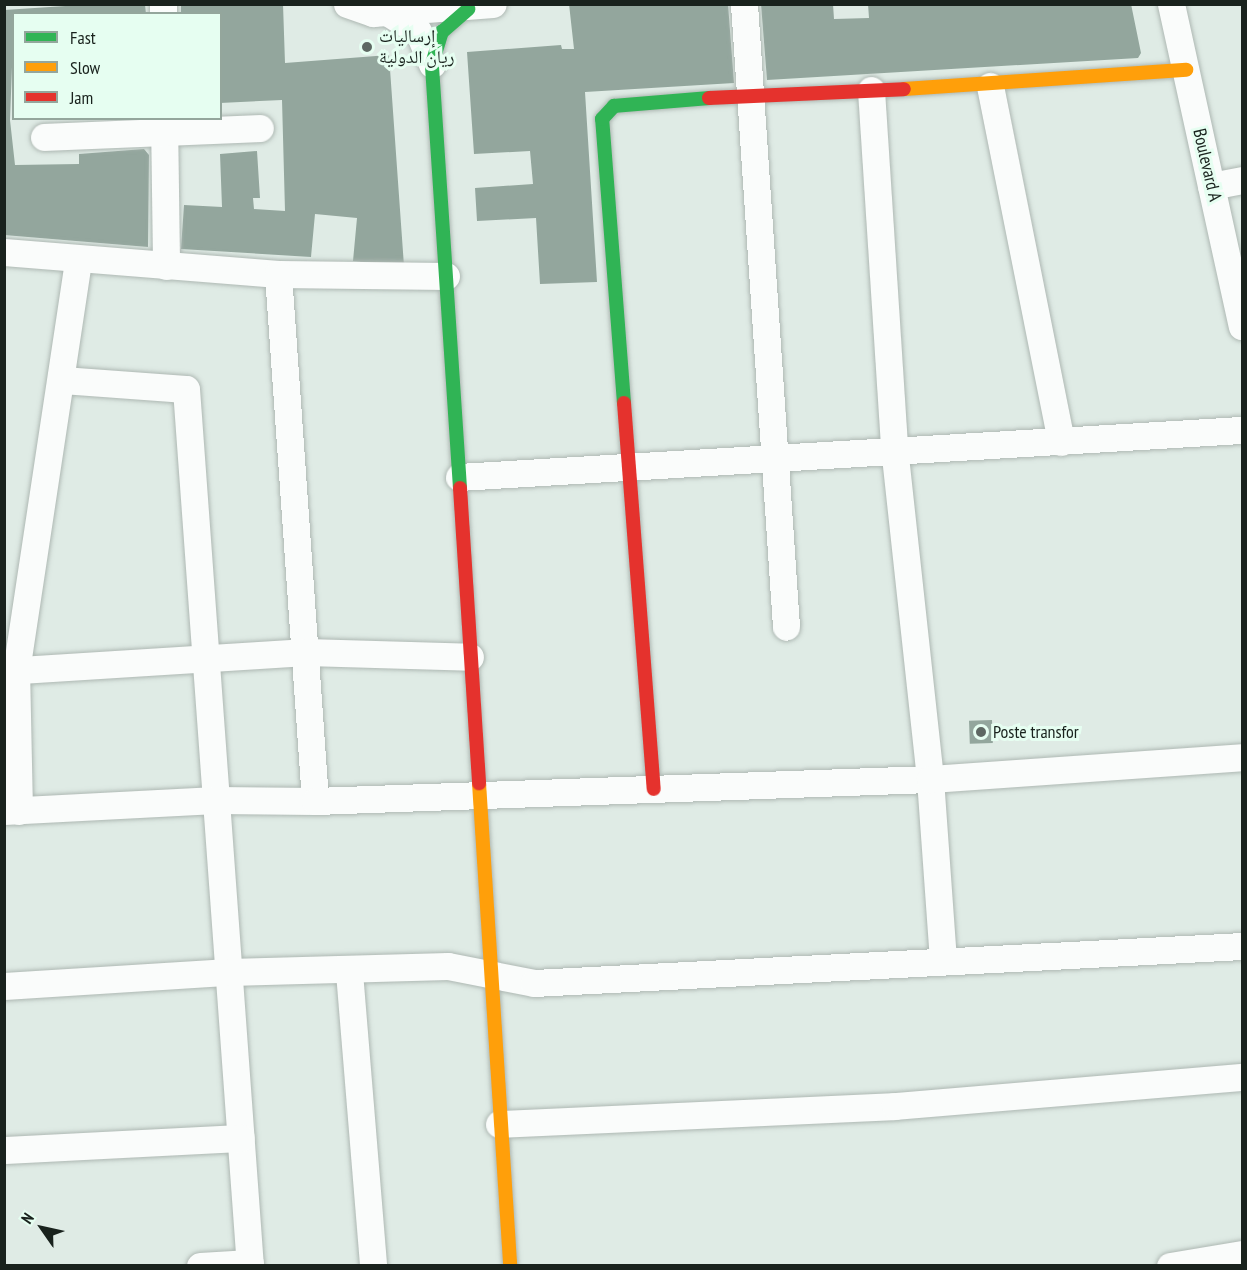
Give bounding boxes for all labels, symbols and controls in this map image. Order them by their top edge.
legend [12,12,222,120]
text: Fast [70,26,96,49]
place label: إرساليات ریان الدولية [379,26,455,68]
marker: إرساليات ریان الدولية [360,40,374,54]
text: Slow [70,56,100,79]
text: Jam [70,86,93,109]
street label: Boulevard A [1188,126,1226,204]
place label: Poste transfor [993,721,1079,743]
marker: Poste transfor [974,725,988,739]
north arrow [12,1198,72,1258]
text: N [16,1209,38,1227]

